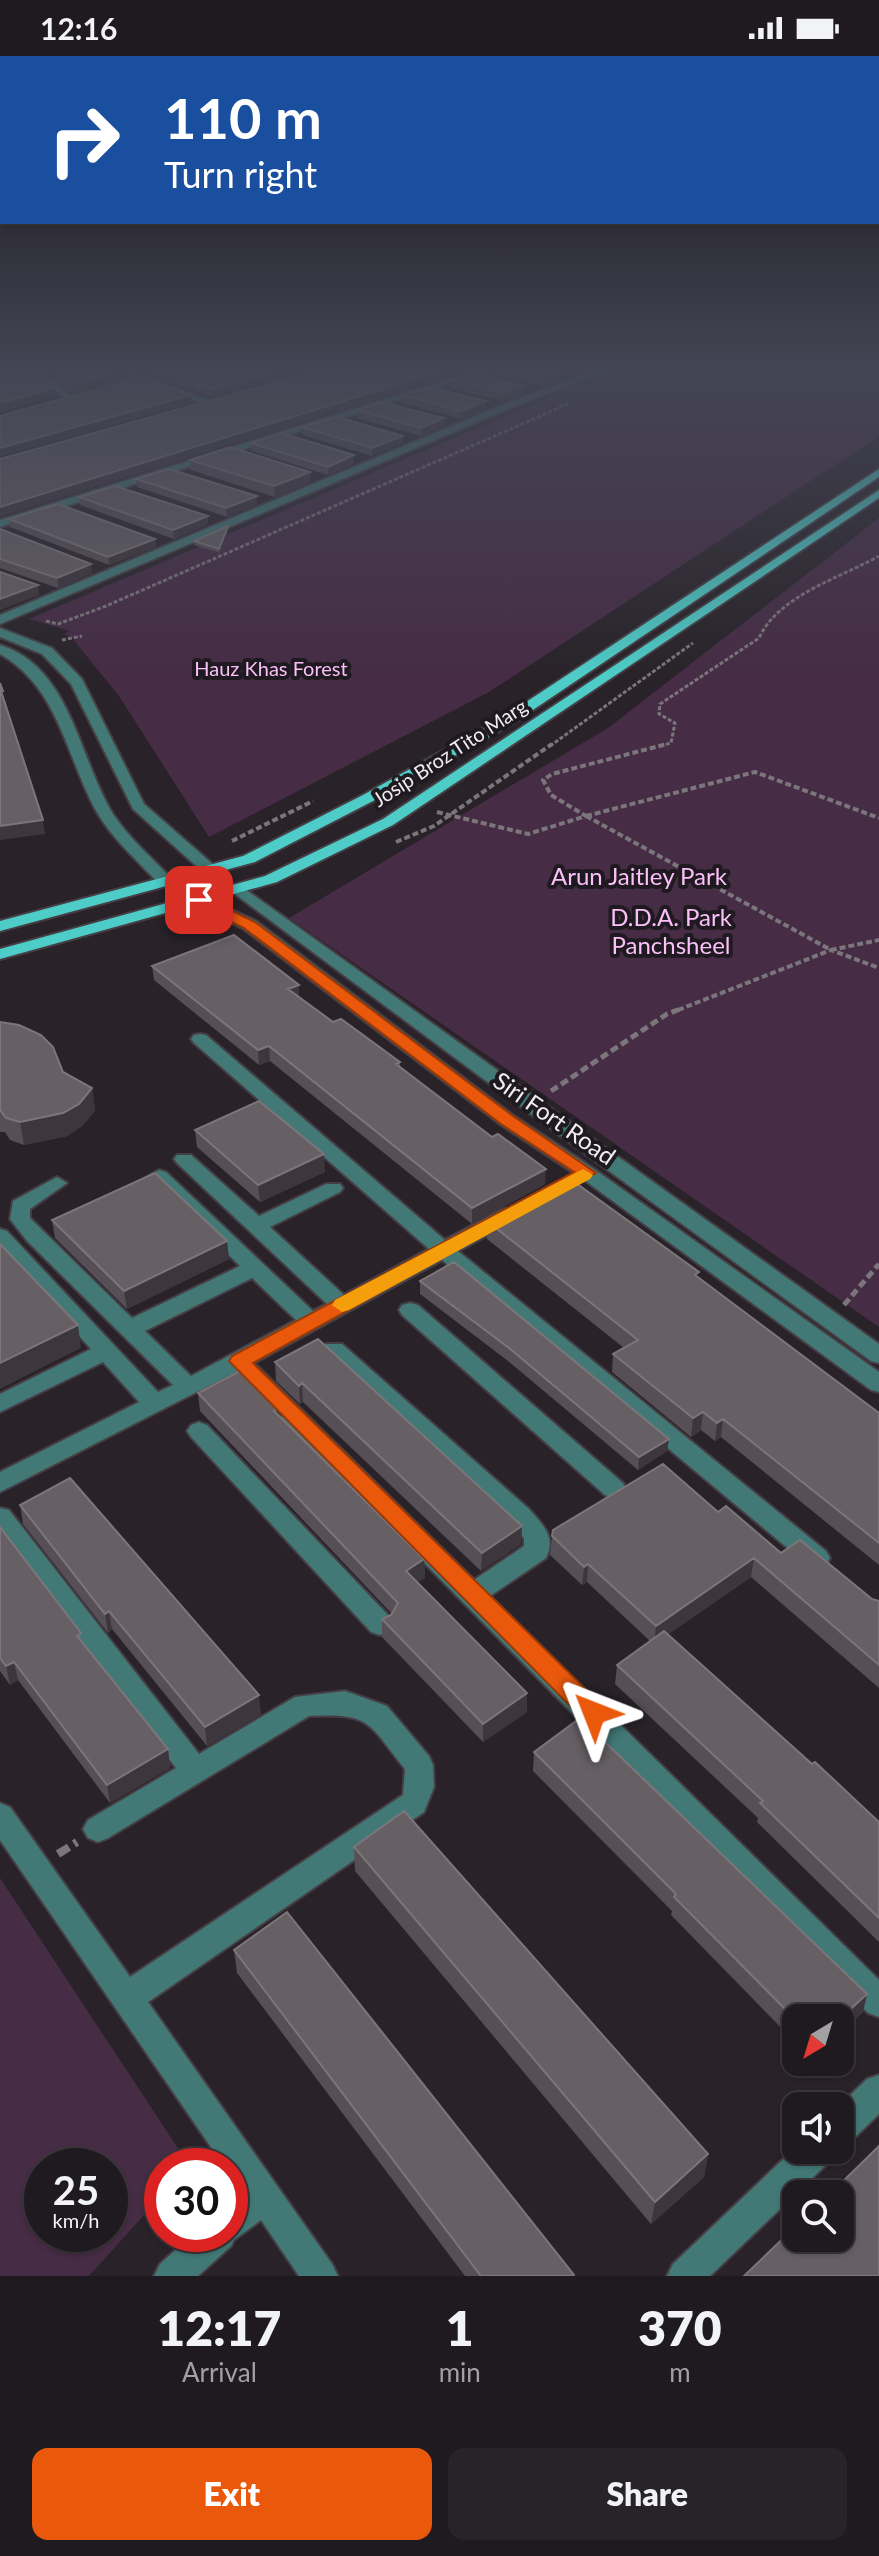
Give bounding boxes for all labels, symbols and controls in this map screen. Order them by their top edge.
text: 12:16 [40,10,117,46]
text: 110 m [164,84,322,151]
icon: right [32,88,136,192]
text: Turn right [164,152,317,196]
park label: Hauz Khas Forest [194,656,348,680]
street label: Josip Broz Tito Marg [368,693,531,811]
park label: Arun Jaitley Park [551,861,728,890]
pin [165,866,233,934]
icon: arrive [177,878,221,922]
park label: D.D.A. Park Panchsheel [610,902,733,959]
street label: Siri Fort Road [488,1065,621,1170]
position arrow [552,1671,636,1755]
north arrow [782,2004,854,2076]
map controls [782,2004,854,2252]
button: sound [782,2092,854,2164]
speed limit sign: 30 [144,2148,248,2252]
text: 25 [53,2166,99,2214]
button: search [782,2180,854,2252]
text: km/h [53,2208,99,2232]
text: 12:17 [157,2299,281,2356]
text: 1 [446,2299,474,2356]
text: 370 [638,2299,722,2356]
text: Arrival [182,2356,257,2388]
text: min [439,2356,481,2388]
text: m [669,2356,691,2388]
button: Exit [32,2448,432,2540]
button: Share [448,2448,847,2540]

